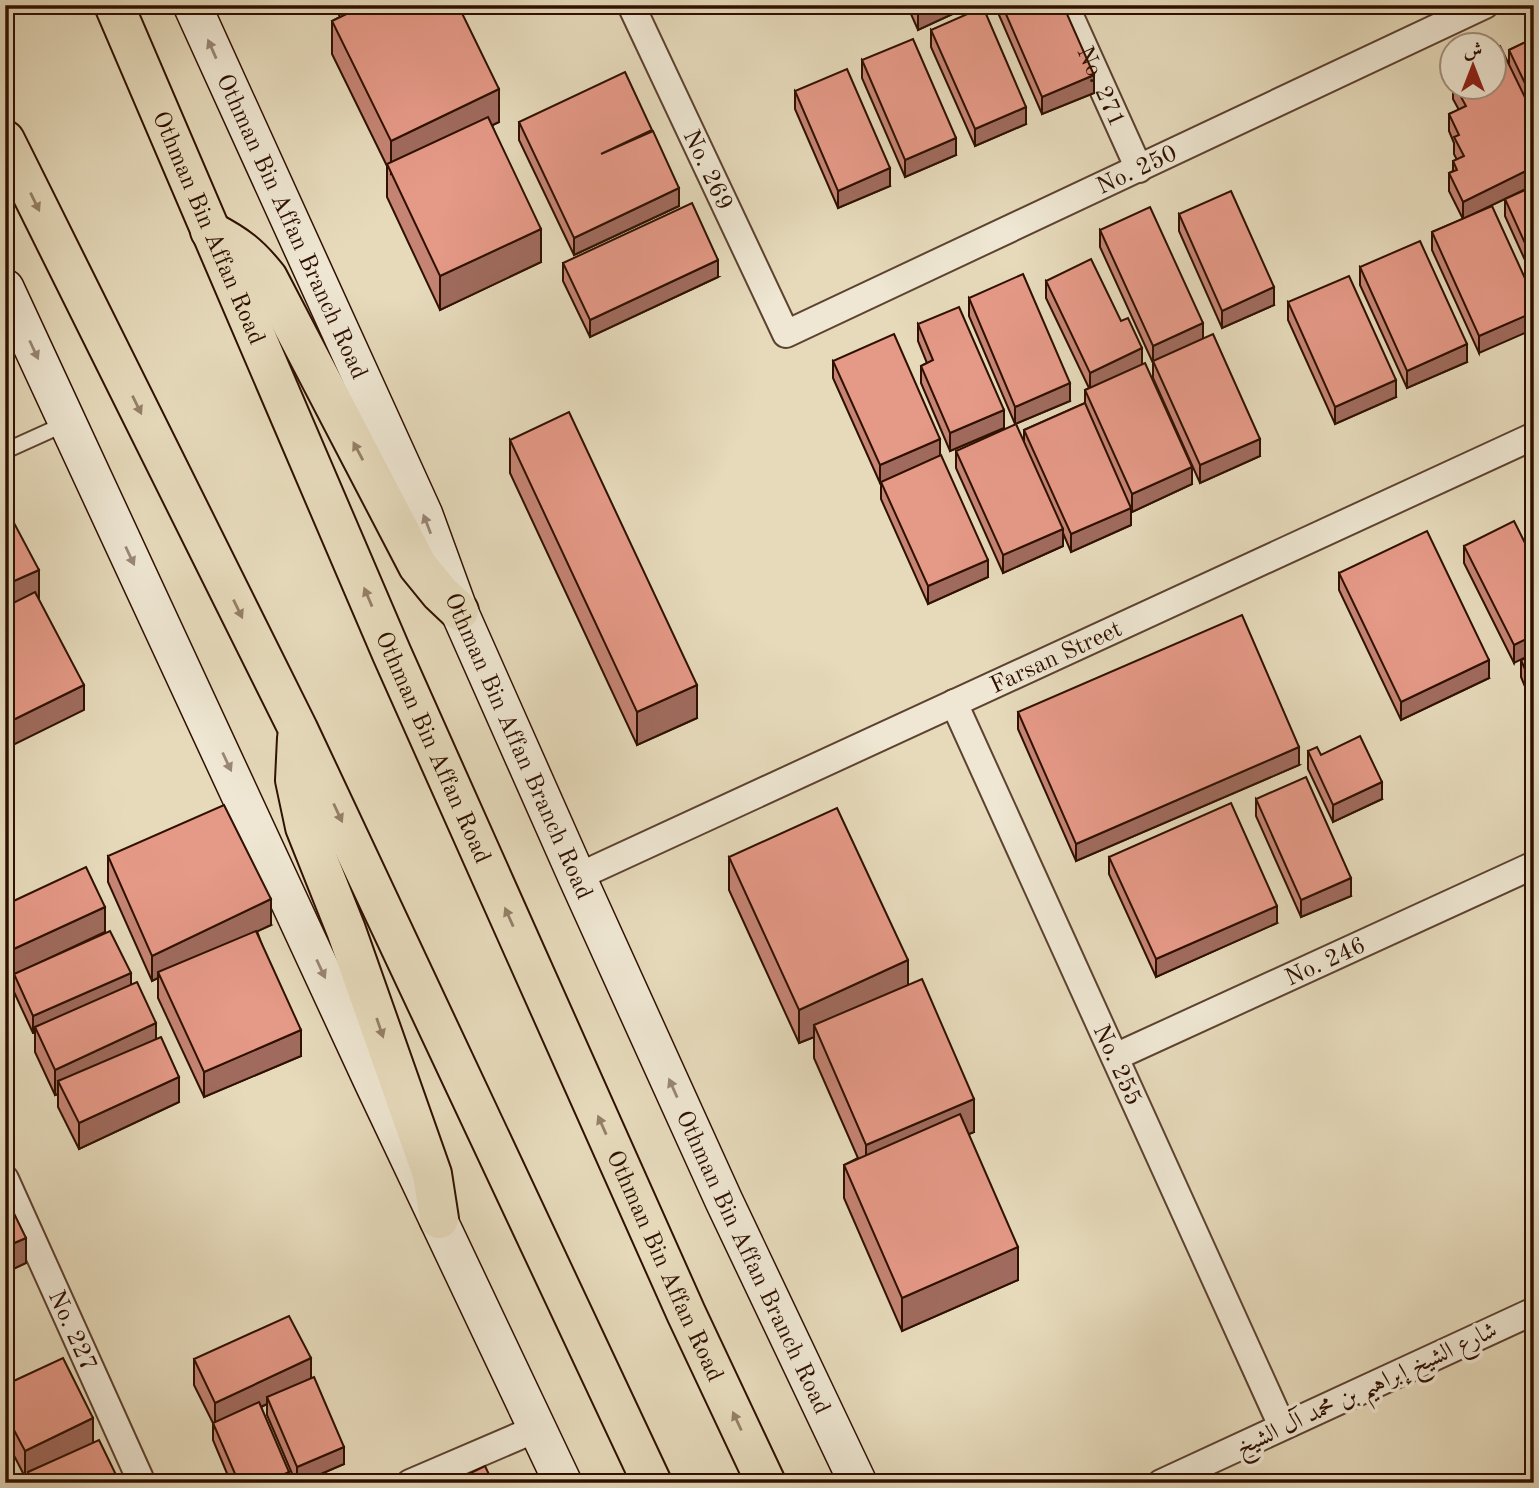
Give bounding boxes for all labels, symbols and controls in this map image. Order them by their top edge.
north arrow [1438,32,1508,102]
one-way arrow [206,39,218,59]
text: ش [1464,42,1482,61]
street label: No. 271 [1071,43,1128,131]
street label: Othman Bin Affan Branch Road [211,71,371,383]
street label: Othman Bin Affan Road [147,108,268,348]
street label: No. 269 [678,127,736,214]
street label: No. 250 [1093,142,1181,200]
one-way arrow [30,192,41,212]
one-way arrow [28,340,40,360]
one-way arrow [131,395,142,415]
one-way arrow [352,441,364,461]
one-way arrow [421,513,432,534]
one-way arrow [124,546,136,566]
one-way arrow [362,586,373,607]
street label: Othman Bin Affan Branch Road [439,590,595,903]
one-way arrow [232,599,244,619]
street label: Farsan Street [987,618,1126,699]
street label: Othman Bin Affan Road [370,628,494,867]
one-way arrow [221,752,232,772]
one-way arrow [332,803,344,823]
one-way arrow [503,907,515,927]
street label: No. 246 [1282,934,1370,991]
one-way arrow [315,959,327,979]
one-way arrow [375,1017,386,1038]
street label: No. 255 [1088,1021,1145,1109]
one-way arrow [667,1078,678,1099]
street label: Othman Bin Affan Branch Road [671,1107,833,1418]
one-way arrow [596,1115,608,1135]
street label: Othman Bin Affan Road [601,1147,726,1386]
street label: No. 227 [43,1287,100,1375]
street label: شارع الشيخ إبراهيم بن محمد آل الشيخ [1231,1315,1505,1470]
one-way arrow [731,1411,743,1431]

